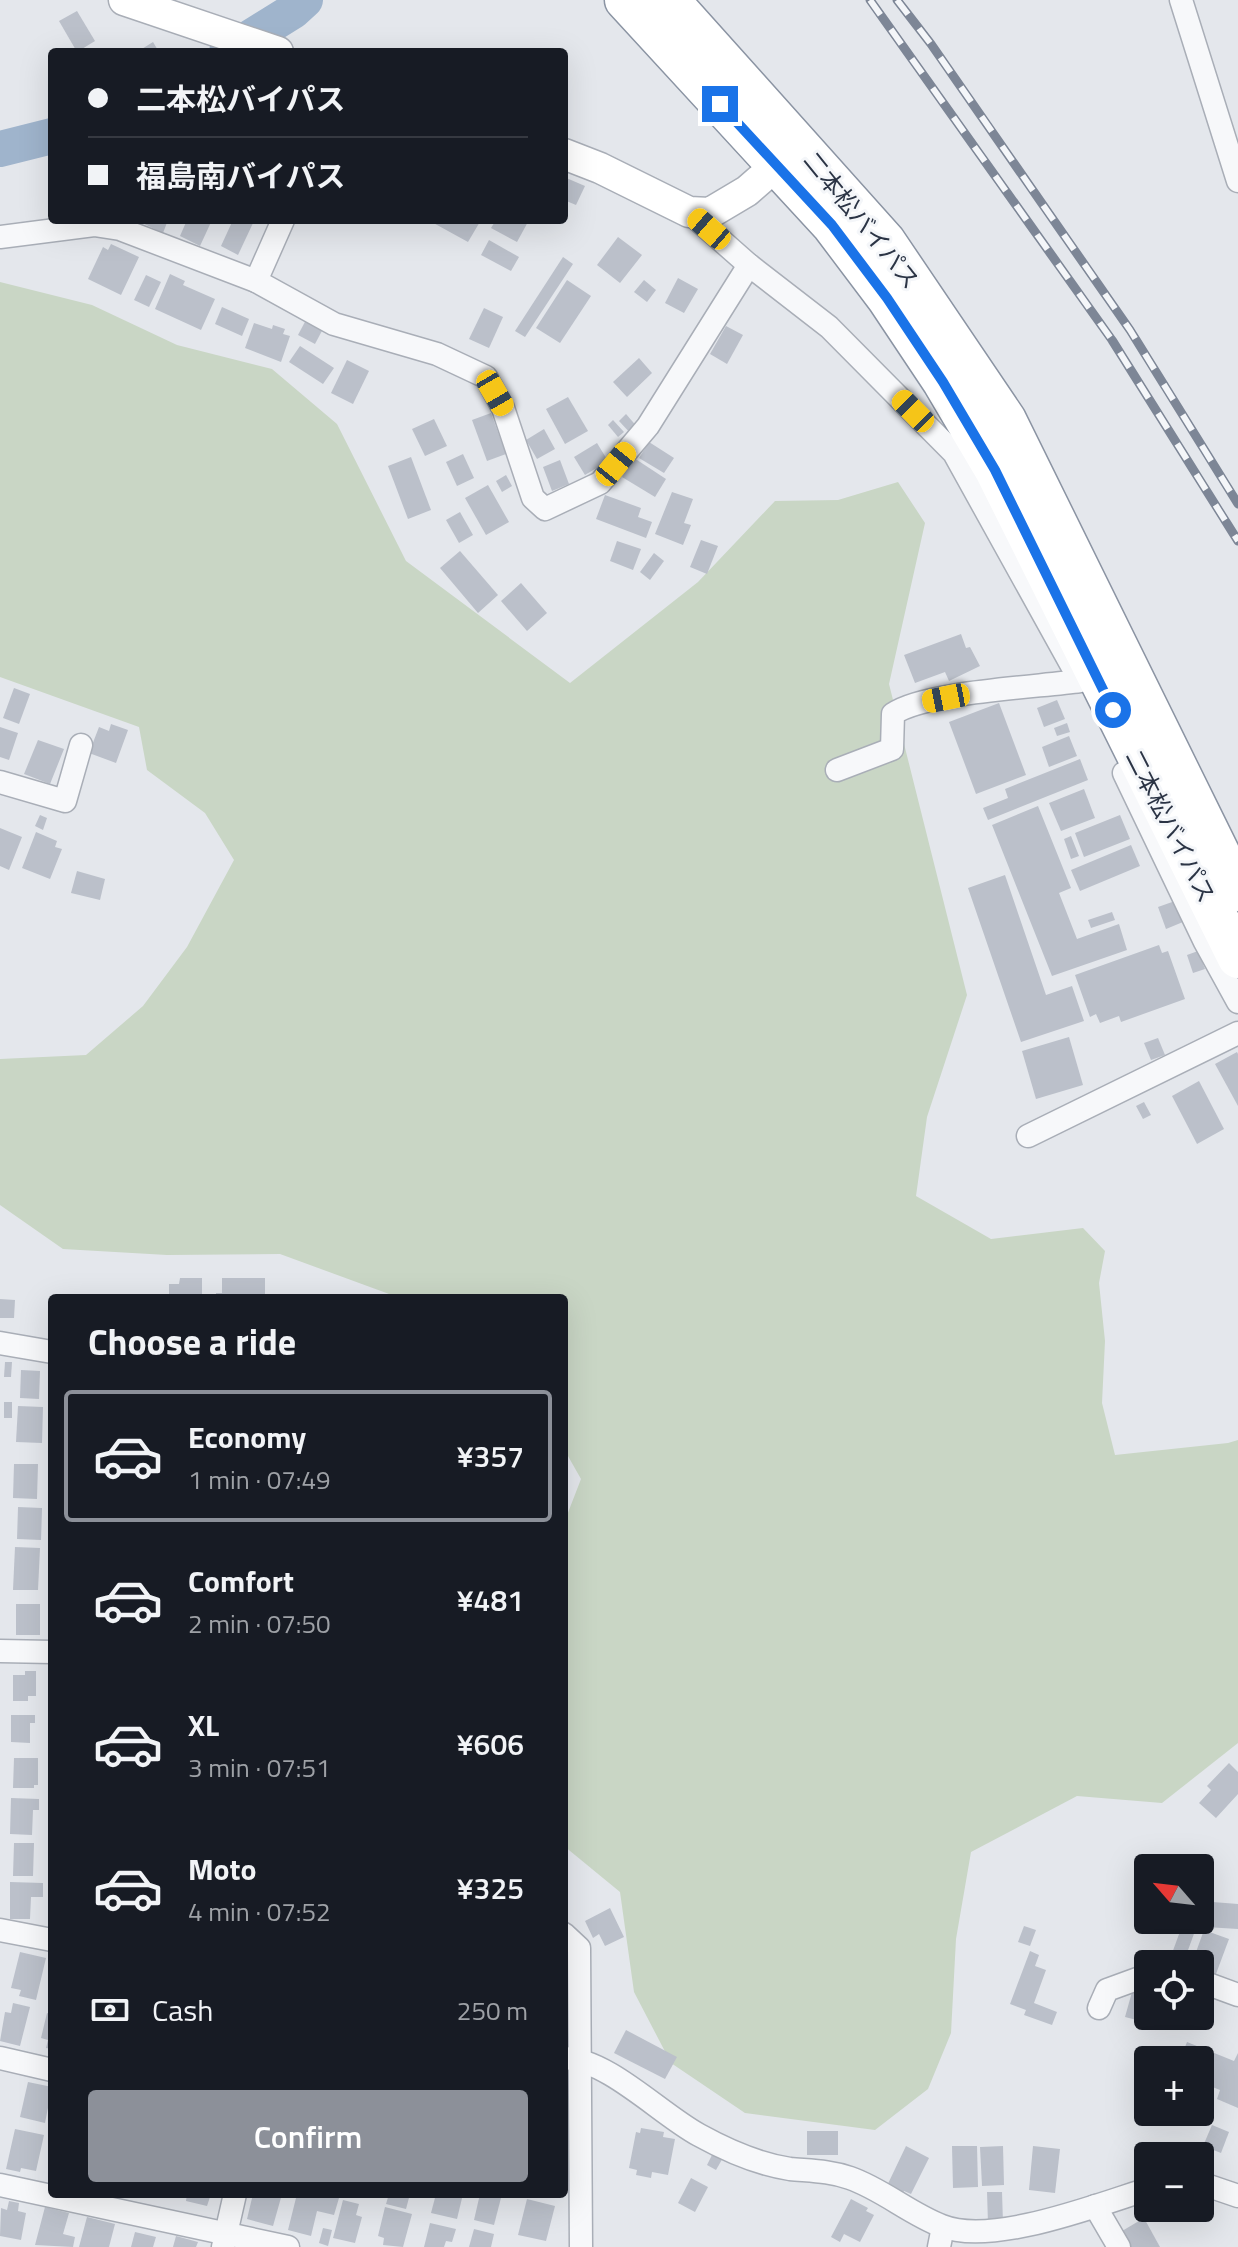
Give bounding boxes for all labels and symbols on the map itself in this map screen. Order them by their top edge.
route end [702,86,738,122]
street label: 二本松バイパス [795,144,929,296]
car [683,204,735,254]
car [473,366,517,420]
car [888,386,938,436]
car [592,438,640,490]
car [920,682,972,714]
route start [1095,692,1131,728]
street label: 二本松バイパス [1117,743,1225,909]
north arrow [1134,1854,1214,1934]

